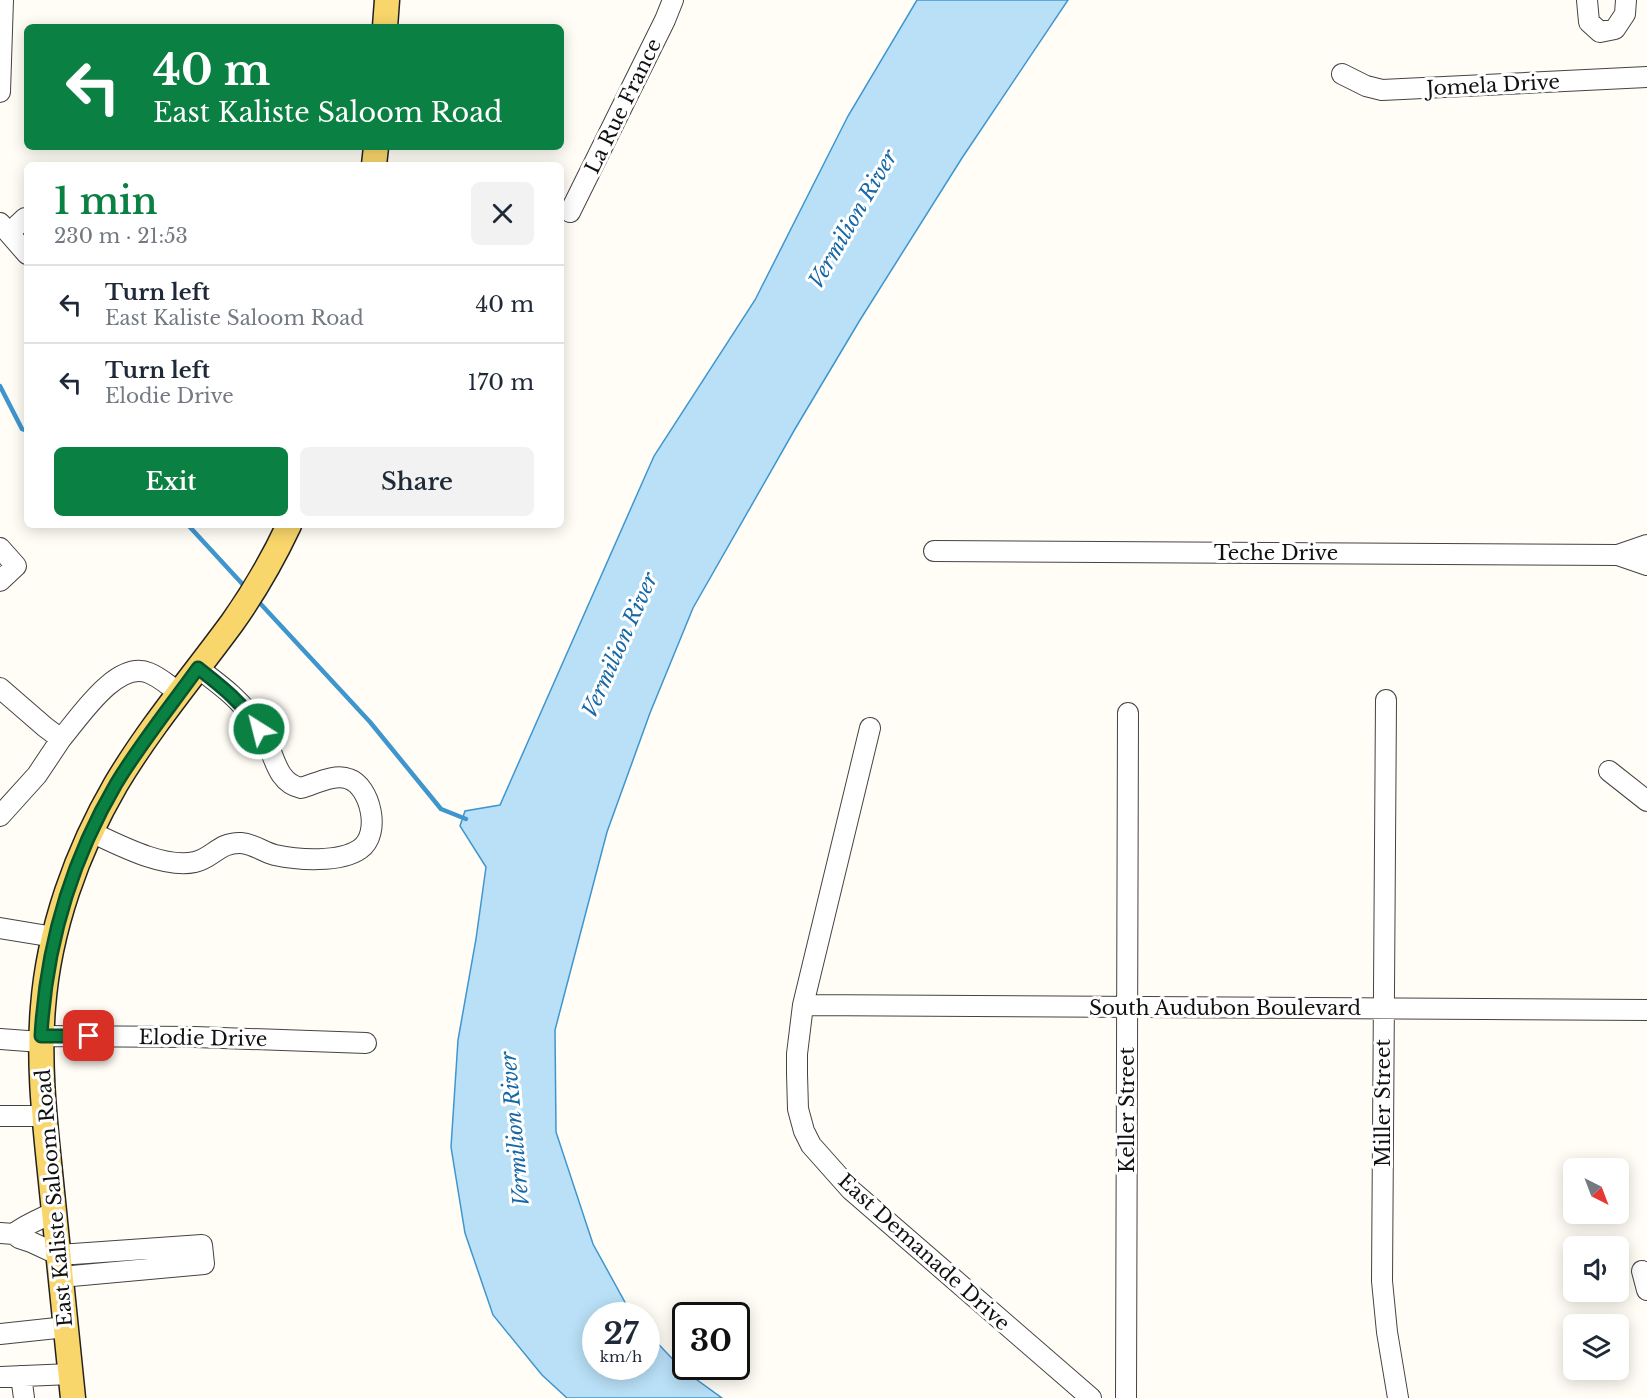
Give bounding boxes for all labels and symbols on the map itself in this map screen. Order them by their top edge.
street label: La Rue France [580,35,666,177]
street label: Jomela Drive [1423,70,1560,101]
water label: Vermilion River [803,144,904,293]
street label: Teche Drive [1214,541,1338,565]
water label: Vermilion River [577,568,664,721]
position arrow [227,697,291,761]
street label: South Audubon Boulevard [1089,996,1361,1020]
pin [63,1010,114,1061]
street label: Elodie Drive [138,1025,268,1051]
street label: Miller Street [1371,1039,1395,1167]
street label: Keller Street [1115,1047,1139,1173]
water label: Vermilion River [495,1049,535,1207]
street label: East Kaliste Saloom Road [31,1068,77,1328]
north arrow [1563,1158,1629,1224]
street label: East Demanade Drive [833,1169,1015,1335]
speed limit sign: 30 [672,1302,750,1380]

